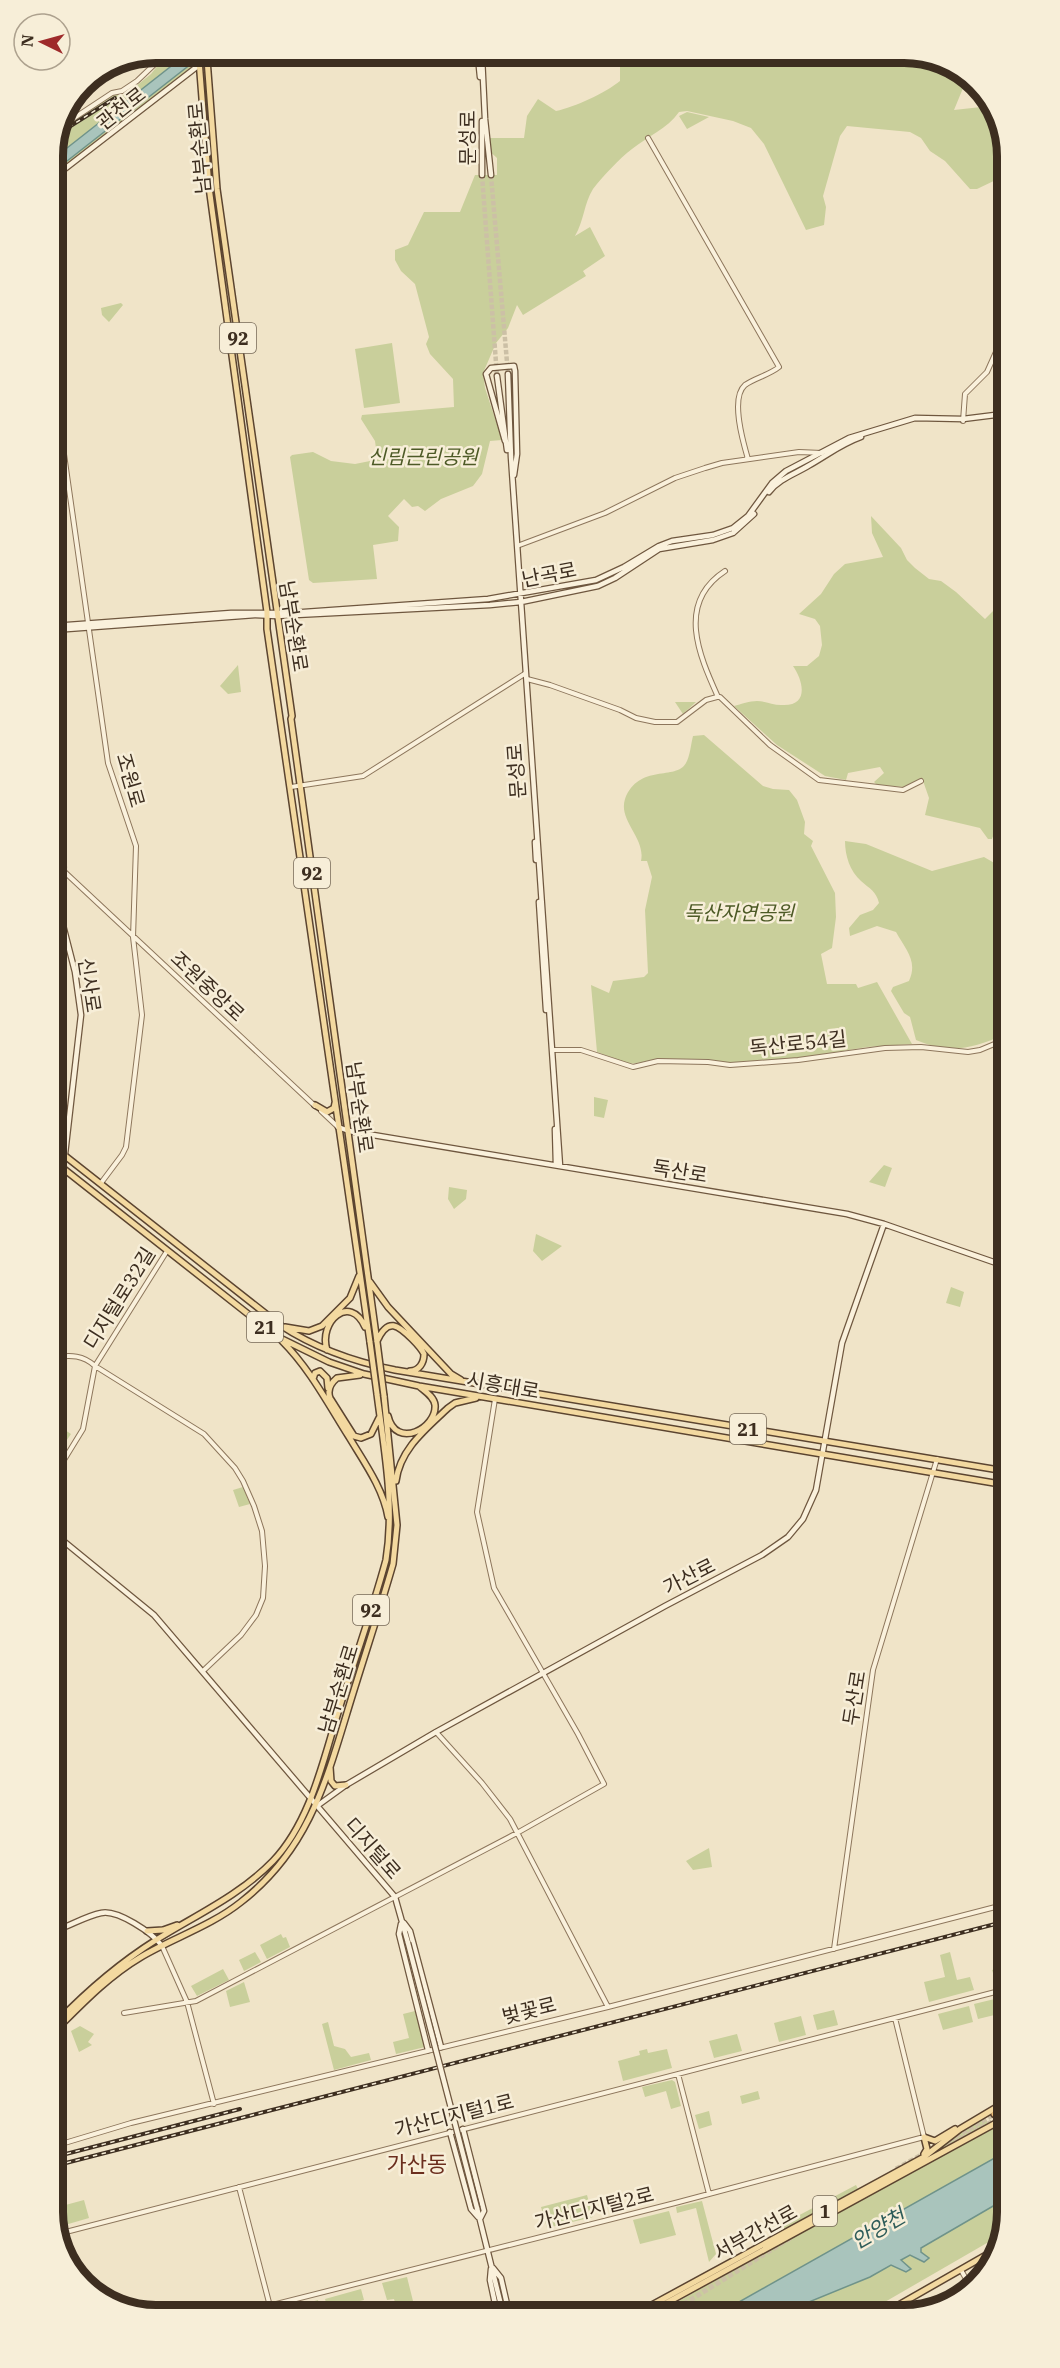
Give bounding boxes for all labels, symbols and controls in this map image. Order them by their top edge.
north arrow [12,12,72,72]
text: N [17,34,38,48]
street label: 관천로 [91,80,151,136]
street label: 남부순환로 [182,101,216,195]
street label: 문성로 [454,110,481,166]
road number: 92 [220,323,256,353]
park label: 신림근린공원 [368,443,480,470]
street label: 난곡로 [519,555,579,593]
street label: 남부순환로 [273,578,315,674]
street label: 문성로 [501,743,531,799]
street label: 조원로 [110,750,152,810]
road number: 92 [294,858,330,888]
park label: 독산자연공원 [684,899,796,926]
street label: 조원중앙로 [165,945,251,1027]
street label: 신사로 [72,956,108,1014]
street label: 독산로54길 [748,1024,848,1062]
street label: 남부순환로 [340,1060,380,1154]
street label: 독산로 [651,1153,709,1189]
street label: 디지털로32길 [77,1242,161,1354]
road number: 21 [247,1312,283,1342]
street label: 시흥대로 [464,1365,542,1405]
road number: 21 [730,1414,766,1444]
street label: 가산로 [658,1551,720,1601]
road number: 92 [353,1595,389,1625]
street label: 남부순환로 [312,1641,364,1737]
street label: 두산로 [836,1669,872,1727]
street label: 디지털로 [339,1811,407,1885]
street label: 벚꽃로 [499,1990,559,2030]
street label: 가산디지털1로 [391,2087,517,2143]
district label: 가산동 [387,2149,447,2178]
street label: 가산디지털2로 [531,2180,657,2236]
road number: 1 [813,2196,837,2226]
street label: 서부간선로 [708,2198,802,2266]
water label: 안양천 [846,2200,912,2255]

